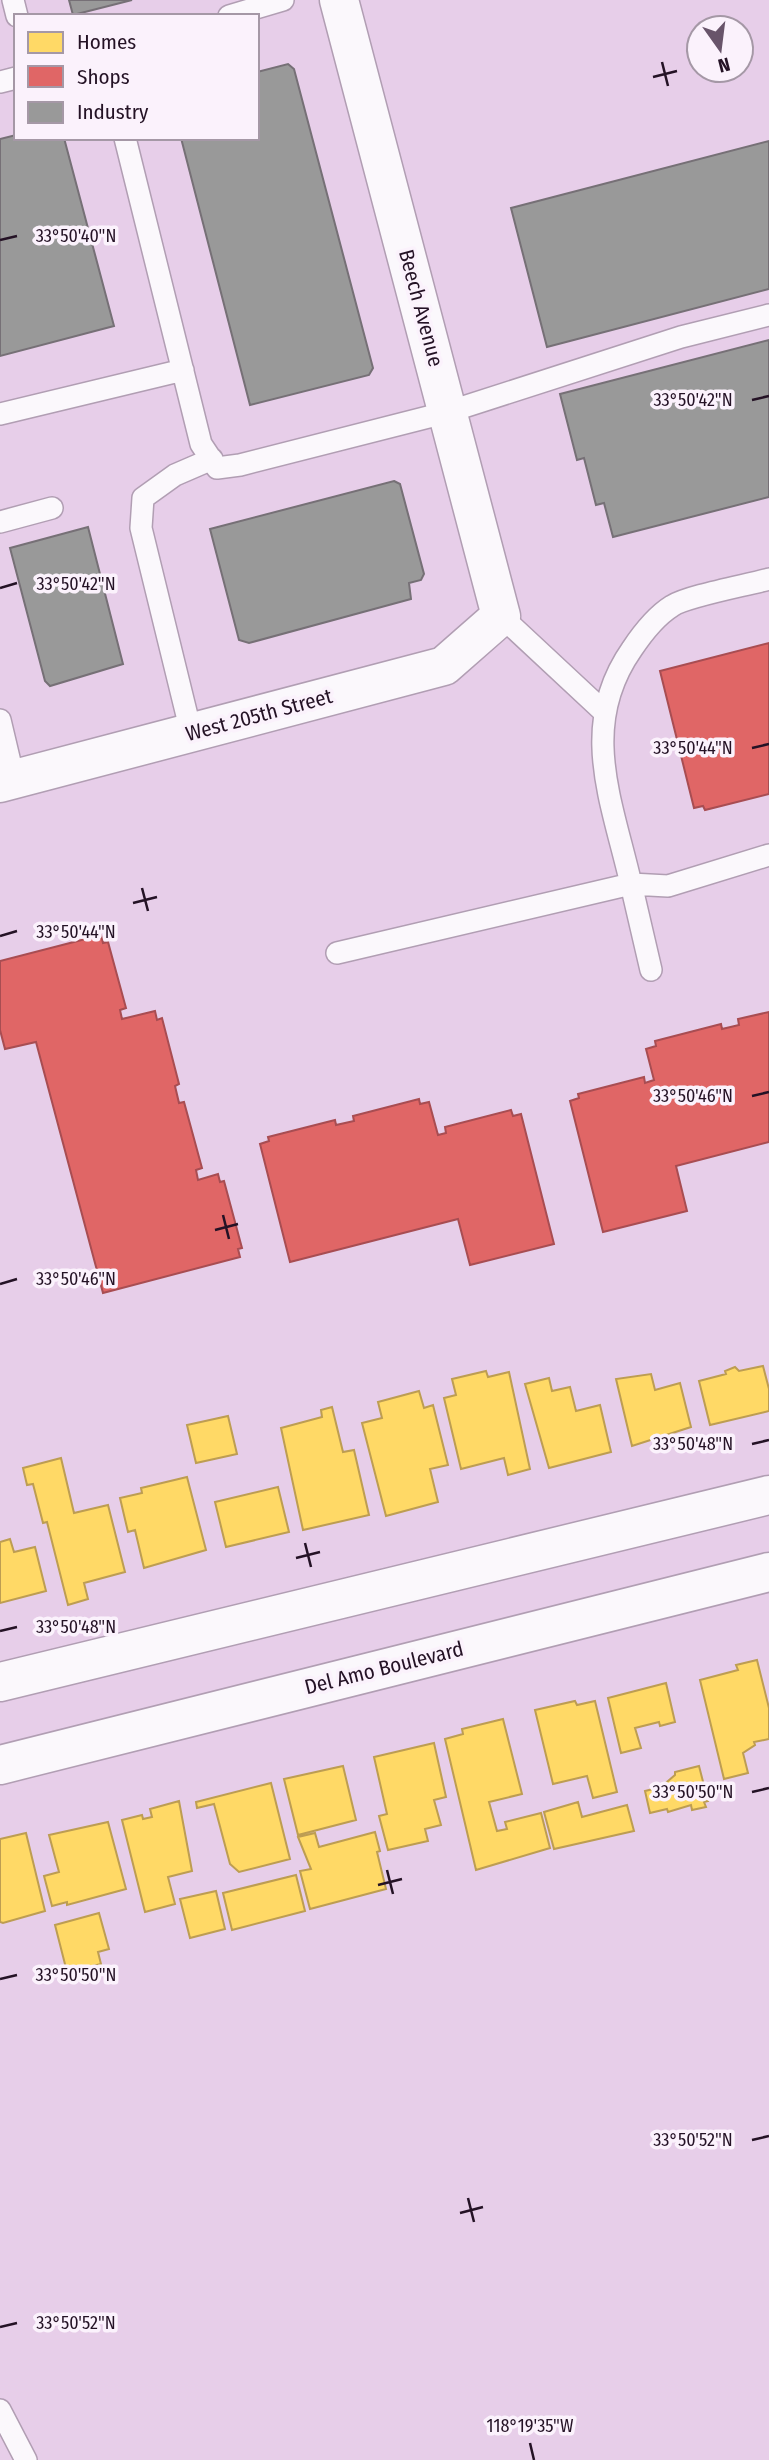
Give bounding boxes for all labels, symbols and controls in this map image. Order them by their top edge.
legend [14,14,259,140]
north arrow [685,14,755,84]
text: Homes [77,29,136,55]
text: N [716,52,732,78]
text: Shops [77,64,130,90]
text: Industry [77,99,149,125]
text: 33°50'40"N [36,225,116,247]
street label: Beech Avenue [393,247,449,369]
text: 33°50'42"N [653,389,733,411]
text: 33°50'42"N [36,573,116,595]
street label: West 205th Street [183,683,335,747]
text: 33°50'44"N [653,737,733,759]
text: 33°50'44"N [36,921,116,943]
text: 33°50'46"N [653,1085,733,1107]
text: 33°50'46"N [36,1268,116,1290]
text: 33°50'48"N [653,1433,733,1455]
text: 33°50'48"N [36,1616,116,1638]
street label: Del Amo Boulevard [302,1636,466,1700]
text: 33°50'50"N [653,1781,733,1803]
text: 33°50'50"N [36,1964,116,1986]
text: 33°50'52"N [653,2129,733,2151]
text: 33°50'52"N [36,2312,116,2334]
text: 118°19'35"W [487,2415,574,2437]

